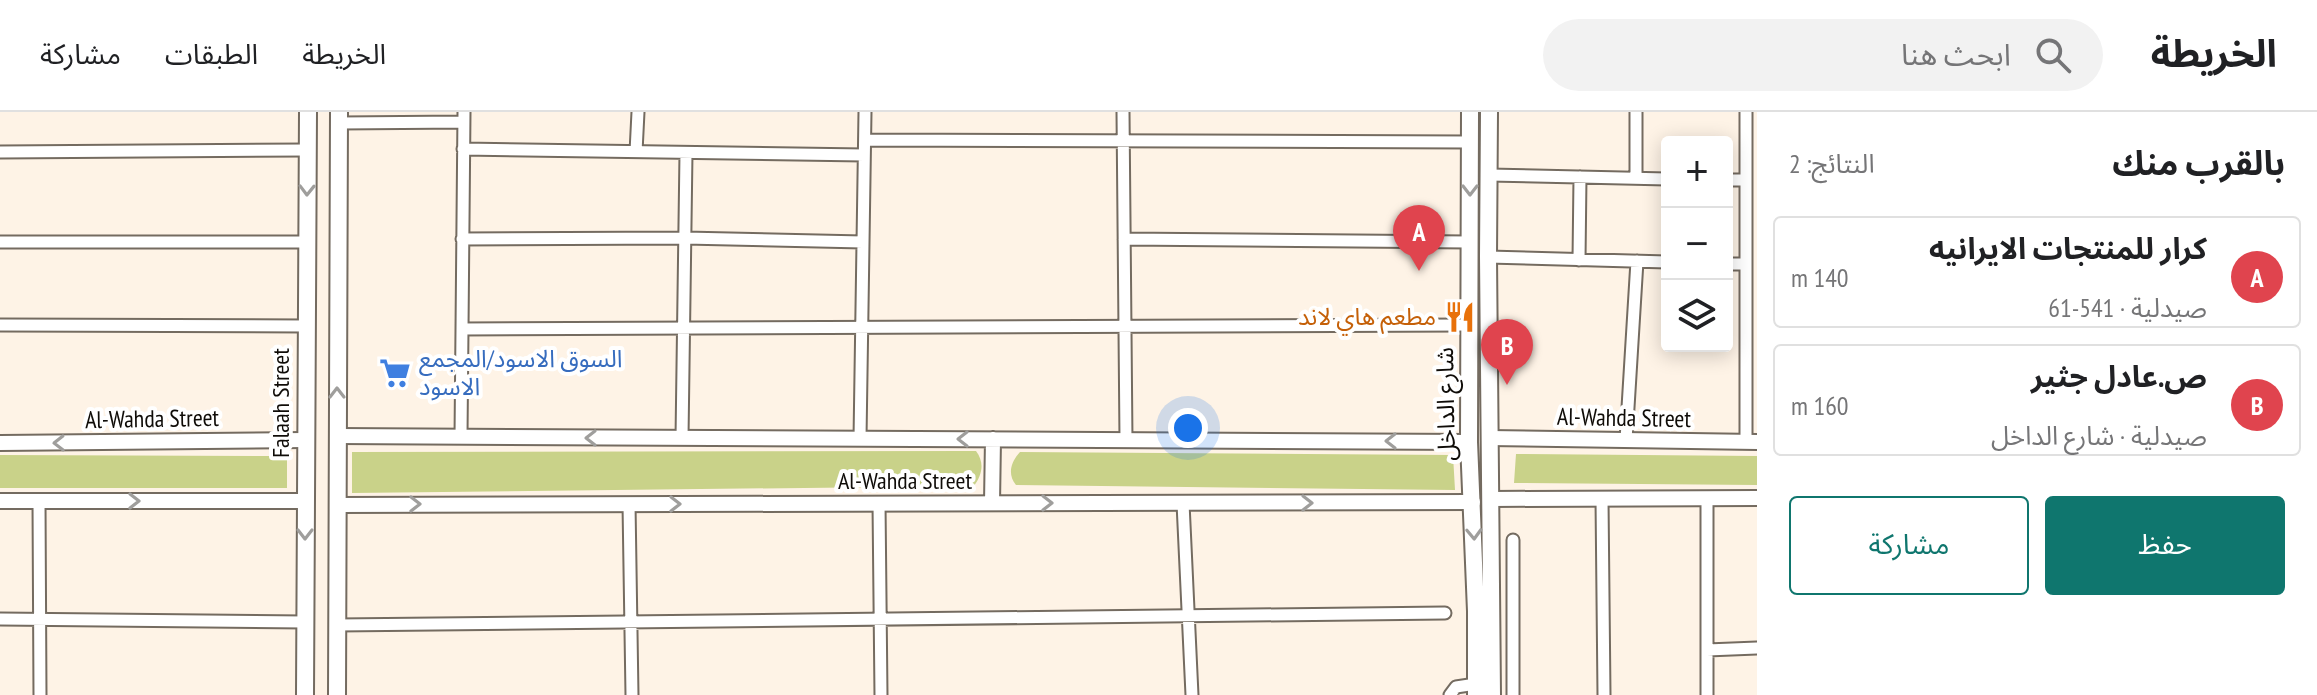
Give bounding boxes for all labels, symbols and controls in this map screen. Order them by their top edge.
search box [1543,19,2103,91]
text: الخريطة [2151,28,2277,77]
icon: search [2031,33,2075,77]
text: ابحث هنا [1901,34,2011,73]
text: مشاركة [40,35,121,72]
text: الطبقات [165,35,258,72]
text: الخريطة [302,35,386,72]
map controls [1661,136,1733,352]
button: + [1661,136,1733,208]
text: بالقرب منك [2112,140,2285,184]
text: النتائج: 2 [1789,147,1875,180]
one-way arrow [298,184,316,197]
one-way arrow [1461,184,1478,197]
pin: A [1393,205,1445,271]
button: − [1661,208,1733,280]
text: كرار للمنتجات الايرانيه [1929,228,2207,267]
text: 140 m [1791,261,1849,294]
text: A [2250,261,2264,294]
button: layers [1661,280,1733,352]
text: صيدلية · 541-61 [2048,291,2207,324]
restaurant icon: مطعم هاي لاند [1443,300,1477,334]
place label: مطعم هاي لاند [1298,301,1436,336]
pin: B [1481,319,1533,385]
place label: السوق الاسود/المجمع الاسود [419,343,622,402]
street label: شارع الداخل [1429,347,1464,461]
street label: Falaah Street [265,348,296,458]
supermarket icon: السوق الاسود/المجمع الاسود [378,356,412,390]
text: ص.عادل جثير [2031,356,2207,395]
one-way arrow [328,386,346,399]
text: 160 m [1791,389,1849,422]
text: B [2251,389,2263,422]
street label: Al-Wahda Street [1557,401,1692,434]
street label: Al-Wahda Street [85,402,220,435]
your location [1168,408,1208,448]
text: صيدلية · شارع الداخل [1991,419,2207,452]
one-way arrow [584,429,597,446]
one-way arrow [956,430,969,448]
one-way arrow [1384,432,1397,450]
one-way arrow [52,434,65,451]
street label: Al-Wahda Street [838,465,972,496]
one-way arrow [128,492,141,510]
one-way arrow [1041,494,1054,512]
one-way arrow [1301,494,1314,512]
one-way arrow [409,495,422,513]
one-way arrow [669,495,682,513]
button: مشاركة [1789,496,2029,595]
button: حفظ [2045,496,2285,595]
one-way arrow [296,528,314,541]
one-way arrow [1465,528,1482,541]

